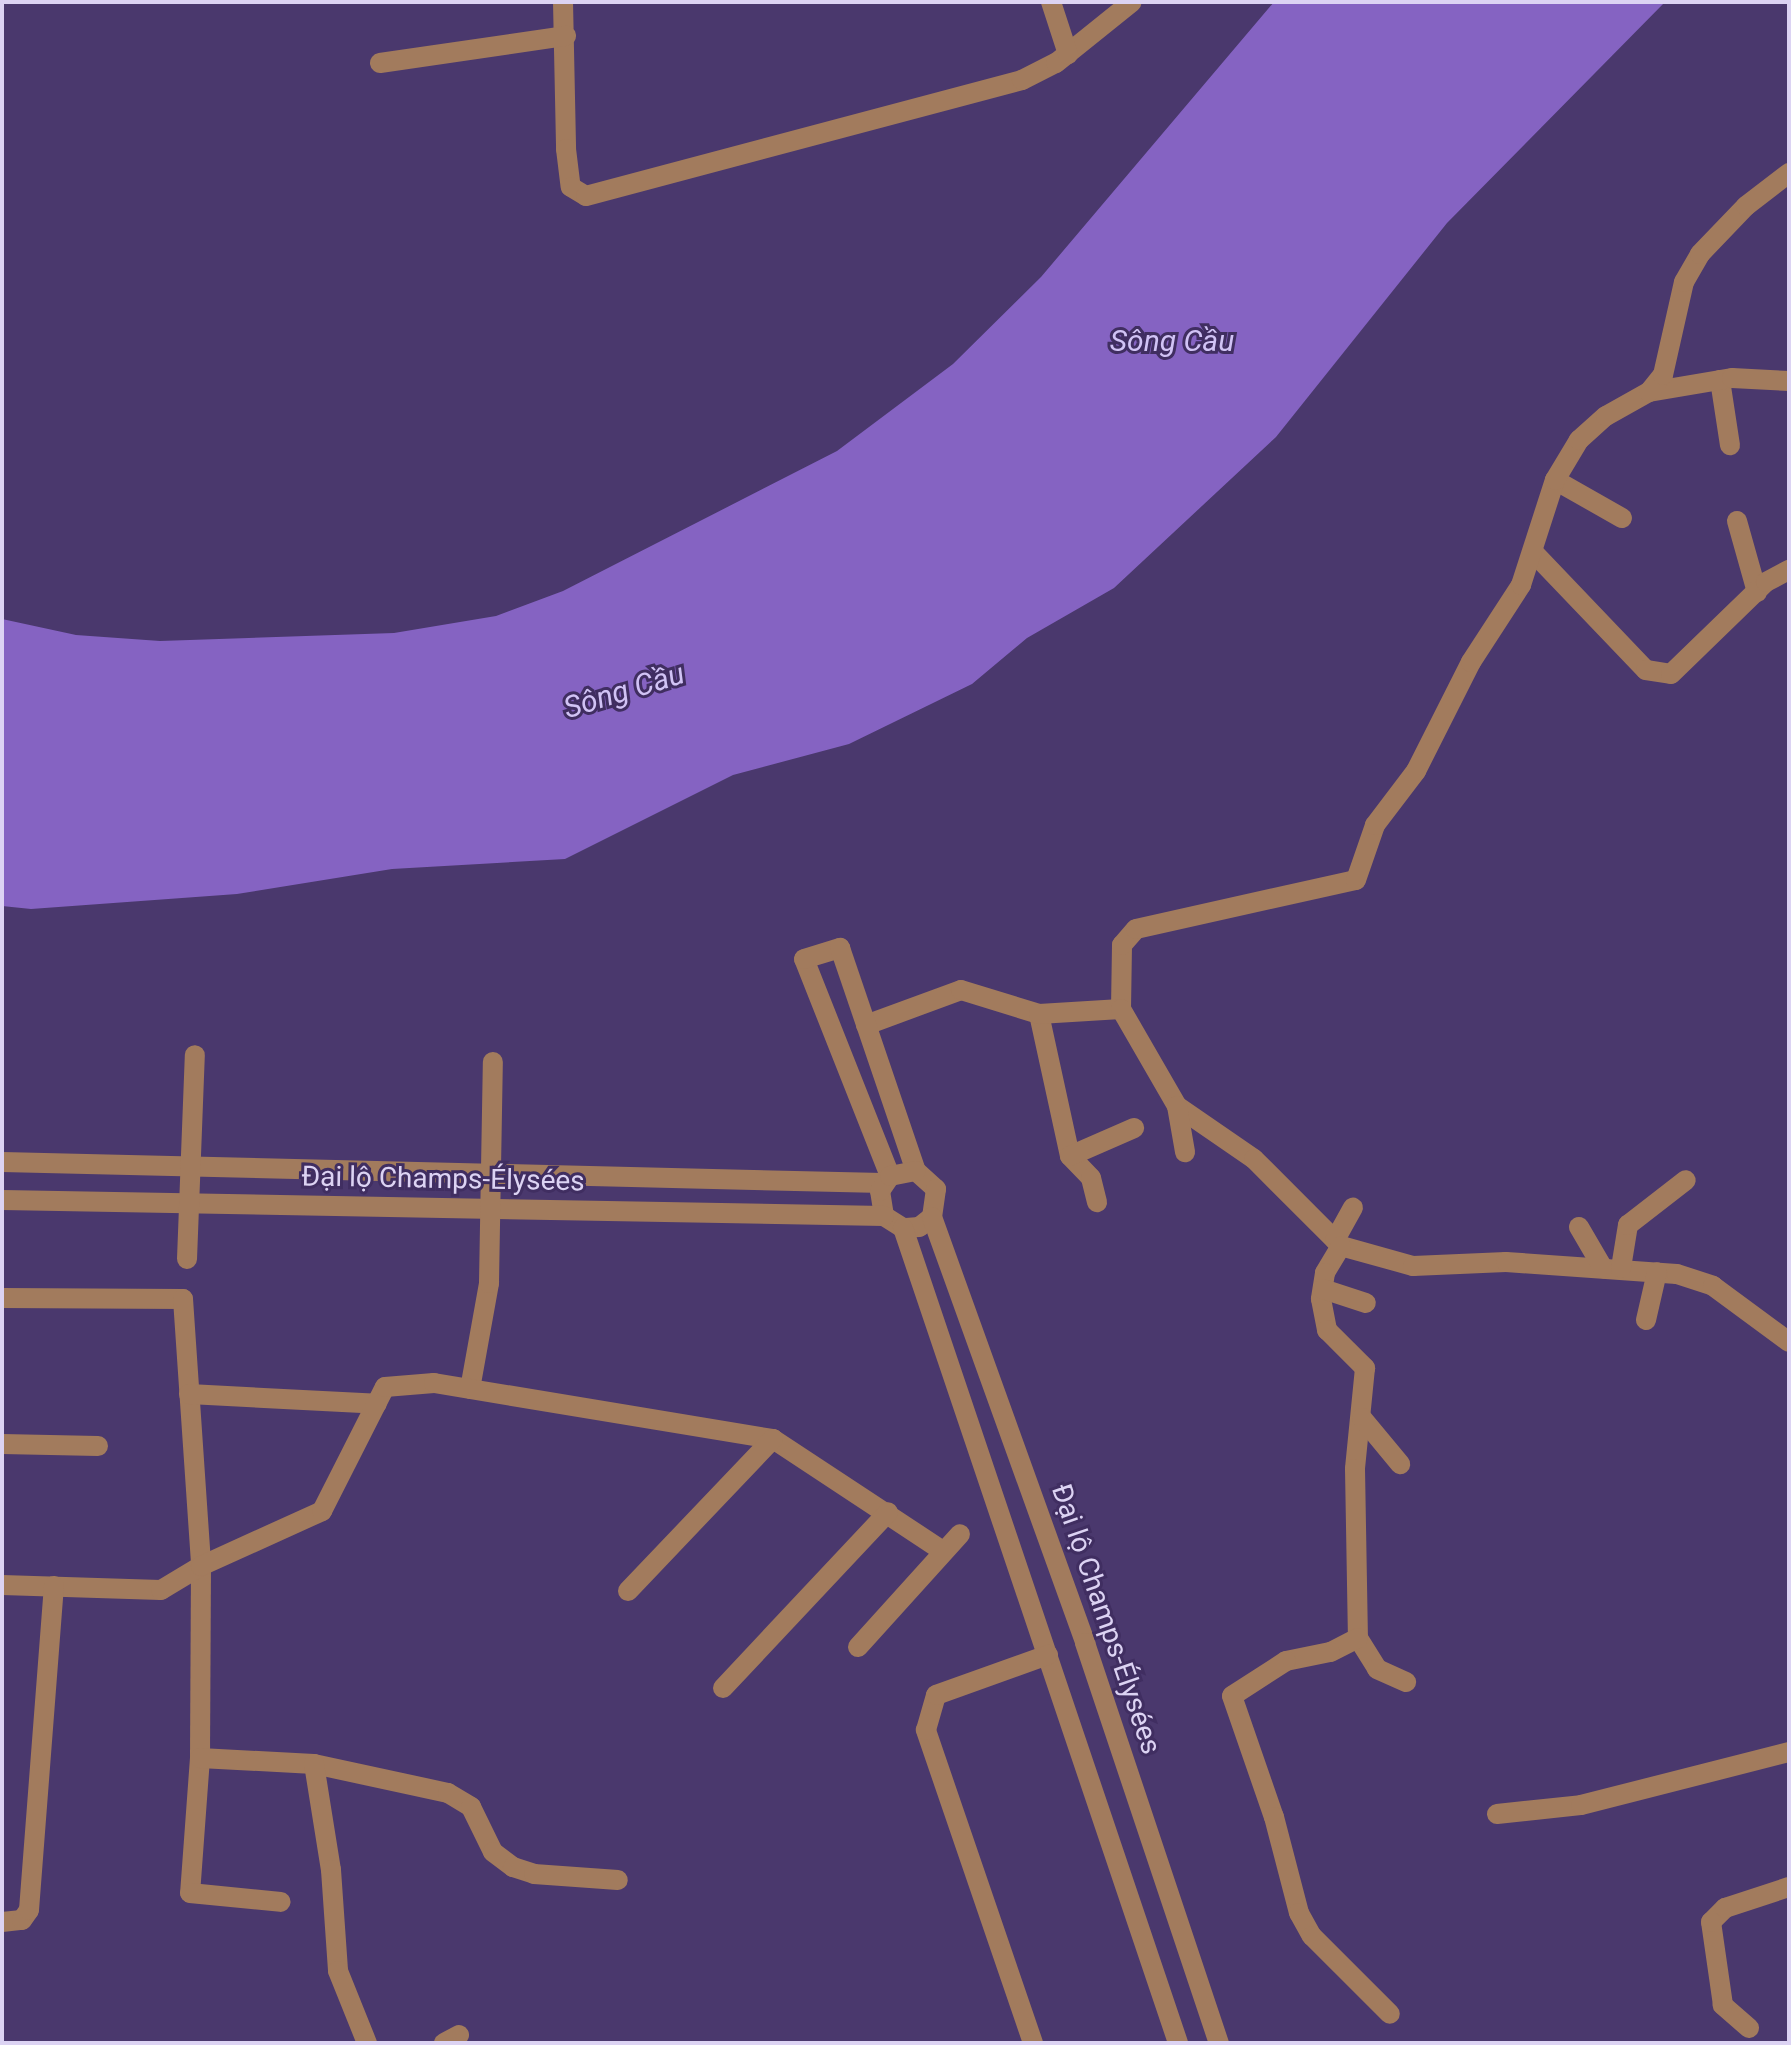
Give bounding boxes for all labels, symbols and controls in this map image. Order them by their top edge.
water label: Sông Cầu [1110,323,1234,359]
water label: Sông Cầu [559,656,689,726]
street label: Đại lộ Champs-Élysées [301,1160,585,1198]
street label: Đại lộ Champs-Élysées [1044,1480,1168,1758]

